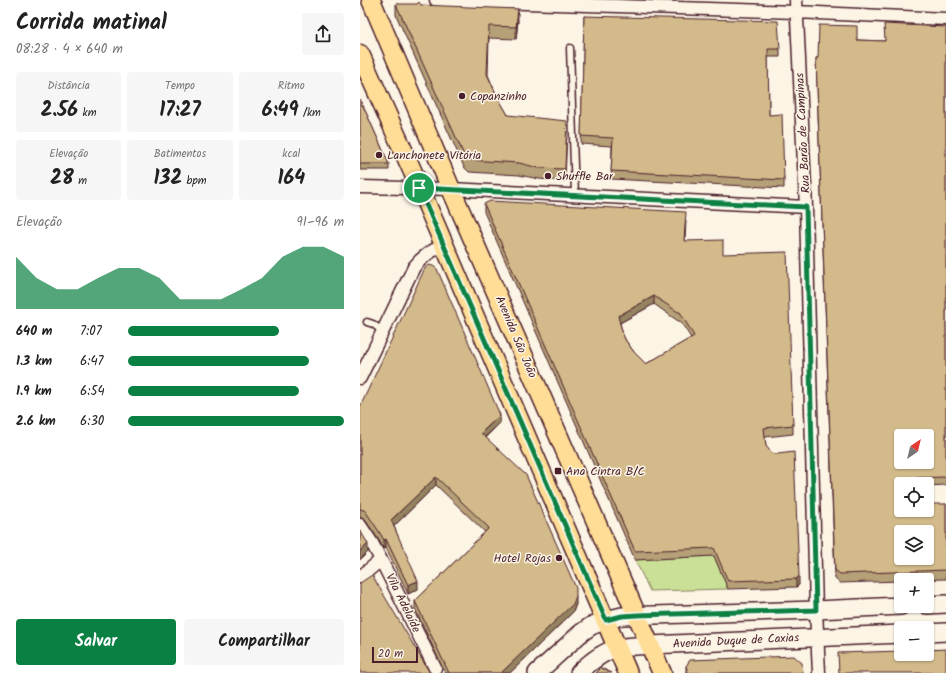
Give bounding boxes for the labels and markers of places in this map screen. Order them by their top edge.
place label: Copanzinho [470,87,527,106]
marker: Copanzinho [457,91,467,101]
place label: Lanchonete Vitória [387,146,482,165]
marker: Lanchonete Vitória [374,150,384,160]
place label: Shuffle Bar [556,167,614,186]
pin [402,171,436,205]
marker: Shuffle Bar [543,171,553,181]
place label: Ana Cintra B/C [566,462,645,481]
marker: Ana Cintra B/C [553,466,563,476]
place label: Hotel Rojas [493,549,551,568]
marker: Hotel Rojas [554,553,564,563]

